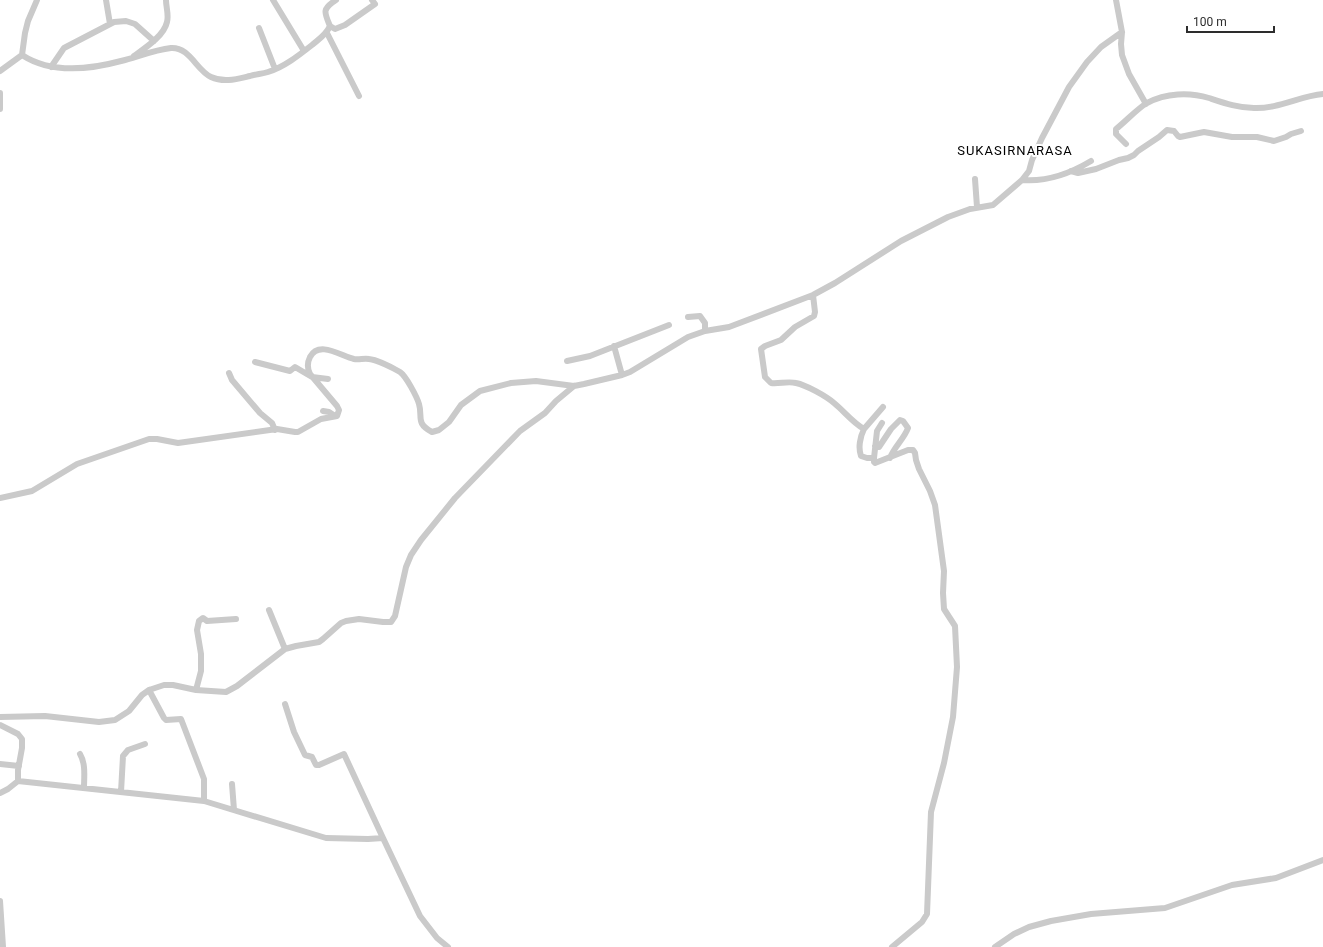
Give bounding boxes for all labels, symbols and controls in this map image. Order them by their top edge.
scale bar [1187,8,1274,34]
text: 100 m [1193,15,1227,29]
district label: SUKASIRNARASA [957,143,1073,158]

